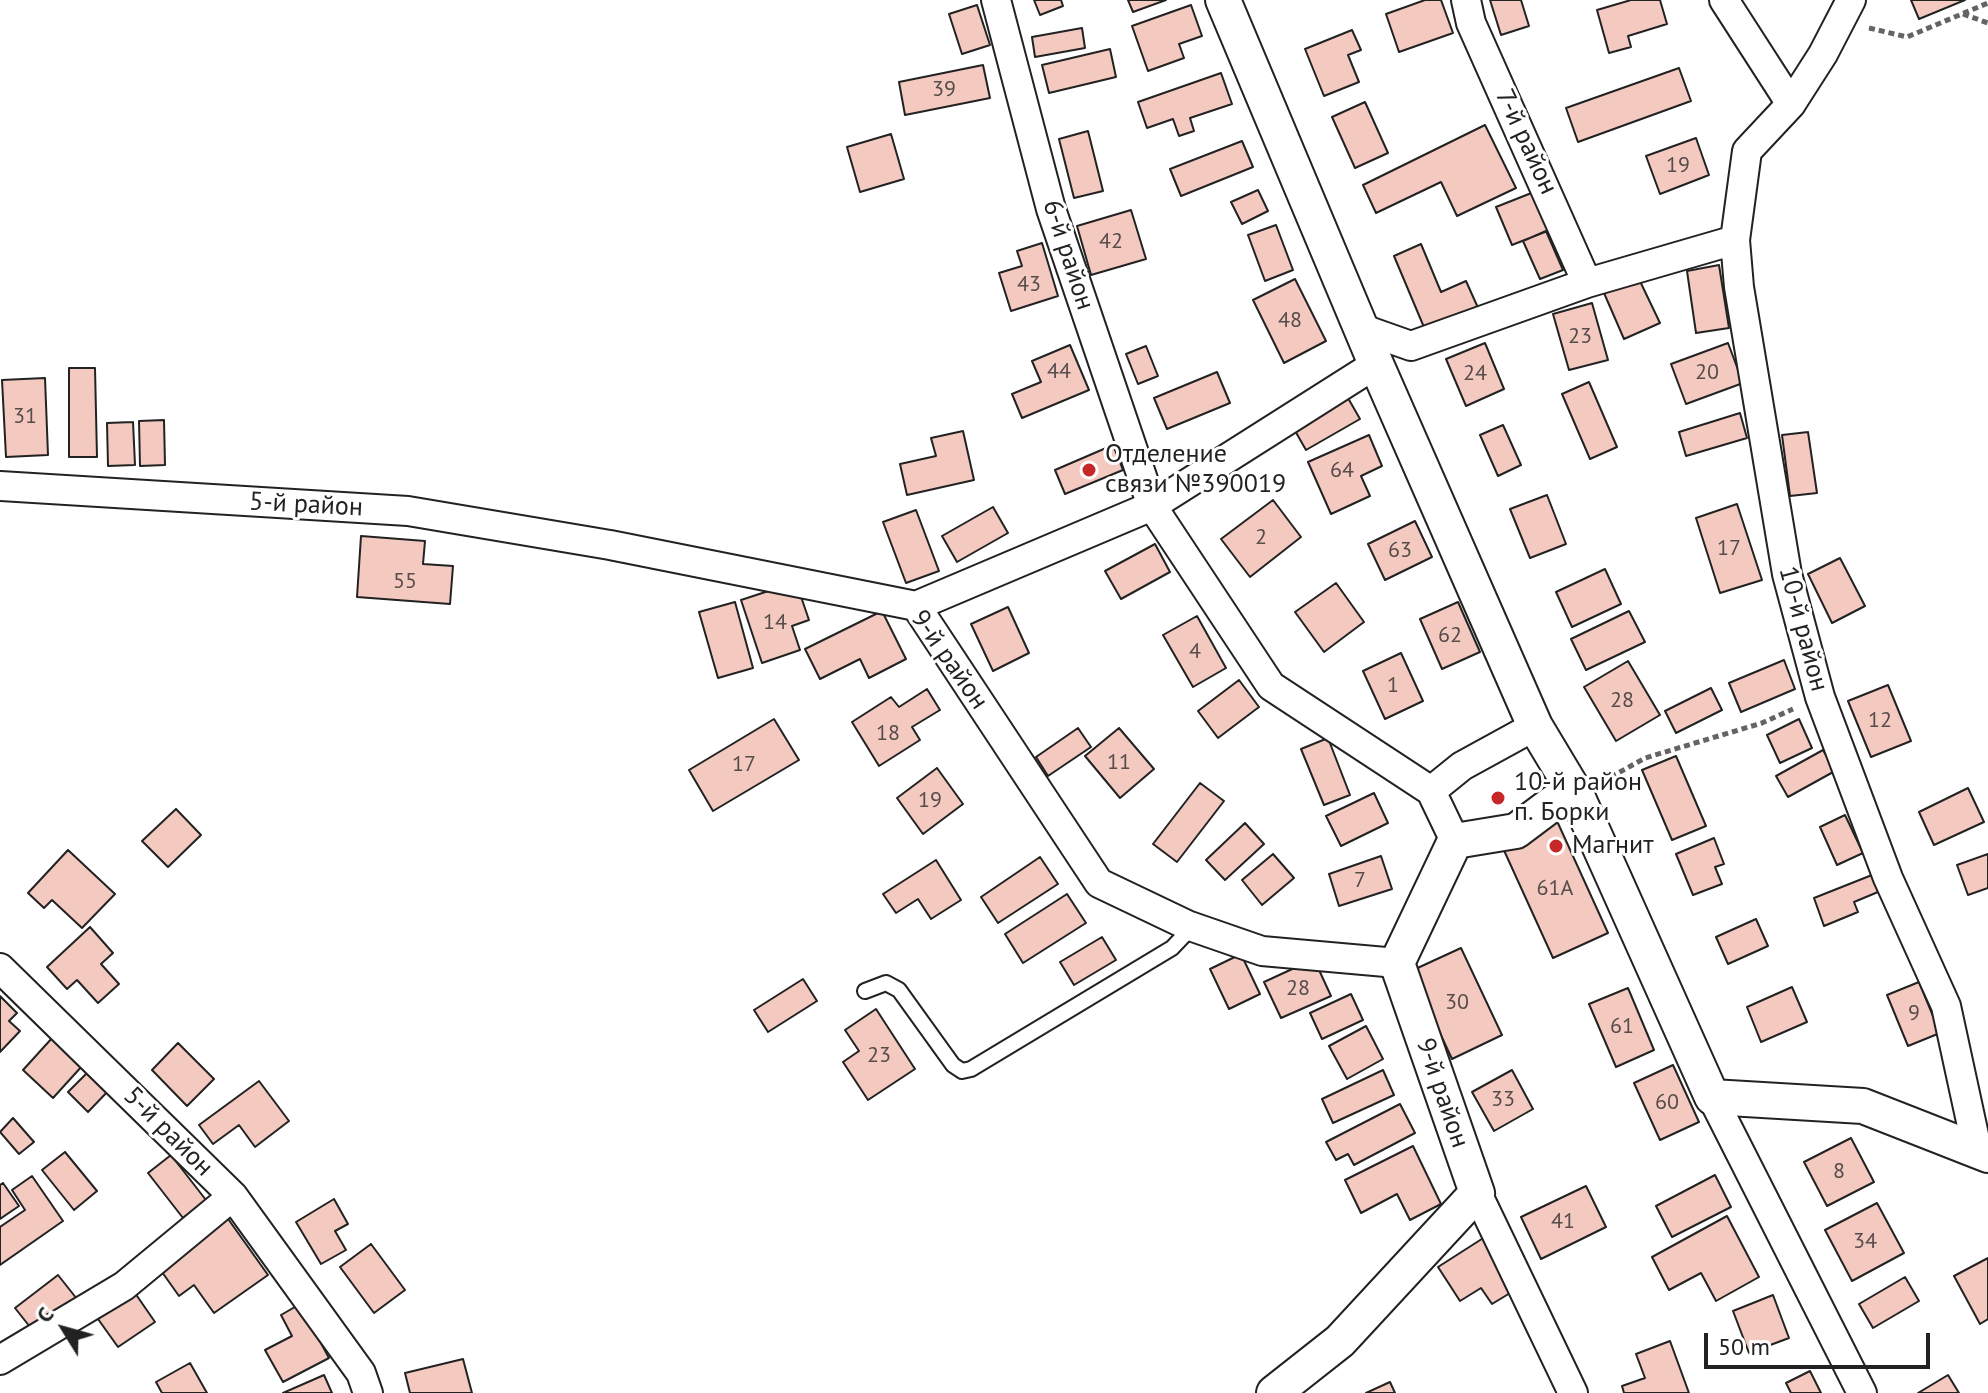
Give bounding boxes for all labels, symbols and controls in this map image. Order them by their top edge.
house number: 39 [932,77,956,103]
street label: 7-й район [1488,85,1564,199]
house number: 19 [1666,153,1690,179]
street label: 6-й район [1036,196,1100,314]
house number: 42 [1099,229,1123,255]
house number: 43 [1017,272,1041,298]
house number: 48 [1278,308,1302,334]
house number: 23 [1568,324,1592,350]
house number: 44 [1047,359,1071,385]
house number: 20 [1695,360,1719,386]
house number: 24 [1463,361,1487,387]
house number: 31 [13,404,37,430]
place label: Отделение связи №390019 [1105,439,1286,500]
house number: 64 [1330,458,1354,484]
marker: Отделение связи №390019 [1080,461,1098,479]
street label: 5-й район [248,486,364,524]
house number: 2 [1255,525,1267,551]
house number: 17 [1717,536,1741,562]
house number: 63 [1388,538,1412,564]
street label: 10-й район [1771,563,1835,695]
house number: 55 [393,569,417,595]
street label: 9-й район [904,604,994,716]
house number: 14 [763,610,787,636]
house number: 62 [1438,623,1462,649]
house number: 4 [1189,639,1201,665]
house number: 1 [1387,673,1399,699]
house number: 28 [1610,688,1634,714]
house number: 12 [1868,708,1892,734]
house number: 18 [876,721,900,747]
house number: 11 [1107,750,1131,776]
house number: 17 [732,752,756,778]
place label: 10-й район п. Борки [1514,767,1642,828]
house number: 19 [918,788,942,814]
marker: 10-й район п. Борки [1489,789,1507,807]
place label: Магнит [1572,830,1654,862]
marker: Магнит [1547,837,1565,855]
house number: 7 [1354,868,1366,894]
house number: 61А [1537,876,1573,902]
house number: 28 [1286,976,1310,1002]
house number: 30 [1445,990,1469,1016]
house number: 9 [1908,1001,1920,1027]
house number: 61 [1610,1014,1634,1040]
street label: 9-й район [1409,1034,1475,1152]
house number: 23 [867,1043,891,1069]
street label: 5-й район [117,1081,219,1183]
house number: 33 [1491,1087,1515,1113]
house number: 60 [1655,1090,1679,1116]
house number: 8 [1833,1159,1845,1185]
house number: 41 [1551,1209,1575,1235]
house number: 34 [1853,1229,1877,1255]
north arrow [24,1289,104,1369]
text: С [30,1301,60,1328]
scale bar [1708,1317,1934,1367]
text: 50 m [1718,1331,1770,1362]

